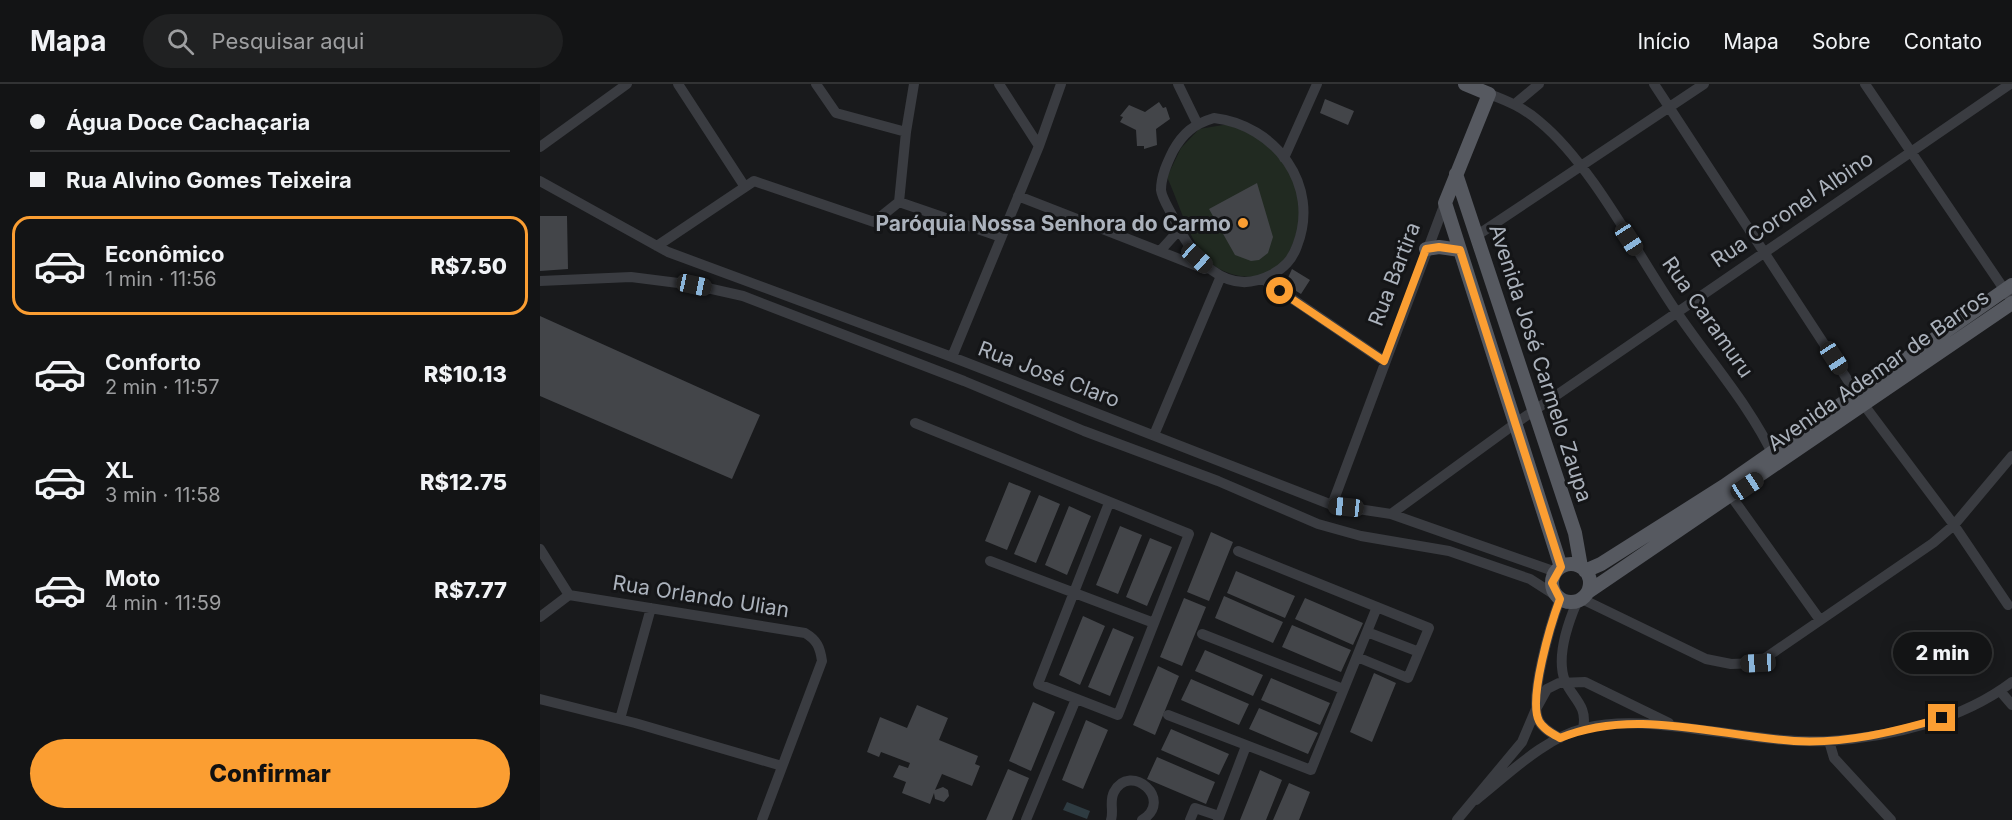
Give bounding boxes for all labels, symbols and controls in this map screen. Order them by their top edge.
search box [143,14,563,68]
text: Mapa [30,24,107,58]
icon: search [164,25,197,58]
text: Pesquisar aqui [212,28,364,54]
text: Início [1637,29,1690,54]
text: Mapa [1723,29,1779,54]
text: Sobre [1812,29,1871,54]
text: Contato [1904,29,1982,54]
text: Água Doce Cachaçaria [66,109,310,135]
street label: Rua Coronel Albino [1706,146,1878,272]
text: Rua Alvino Gomes Teixeira [66,167,352,193]
place label: Paróquia Nossa Senhora do Carmo [876,211,1231,236]
marker: Paróquia Nossa Senhora do Carmo [1236,216,1250,230]
street label: Rua Bartira [1363,219,1425,329]
car [1612,219,1646,259]
street label: Avenida José Carmelo Zaupa [1484,221,1598,505]
icon: car [33,239,87,293]
car [1178,239,1216,277]
text: Econômico [105,241,224,267]
street label: Rua Caramuru [1657,252,1759,382]
text: R$7.50 [430,253,507,279]
text: 1 min · 11:56 [105,267,217,291]
car [675,272,713,298]
route start [1266,277,1293,304]
street label: Avenida Ademar de Barros [1763,284,1993,456]
street label: Rua José Claro [975,335,1123,413]
car [1817,338,1851,378]
icon: car [33,347,87,401]
text: Conforto [105,349,201,375]
text: R$10.13 [424,361,507,387]
text: 2 min · 11:57 [105,375,220,399]
icon: car [33,455,87,509]
text: XL [105,457,134,483]
text: R$12.75 [420,469,507,495]
car [1727,469,1767,503]
text: 3 min · 11:58 [105,483,221,507]
car [1327,496,1365,518]
icon: car [33,563,87,617]
text: Moto [105,565,160,591]
street label: Rua Orlando Ulian [611,570,791,622]
text: R$7.77 [434,577,507,603]
text: 4 min · 11:59 [105,591,221,615]
callout: 2 min [1892,631,1992,673]
text: 2 min [1915,641,1970,665]
car [1740,653,1776,673]
route end [1928,704,1955,731]
button: Confirmar [30,739,510,808]

